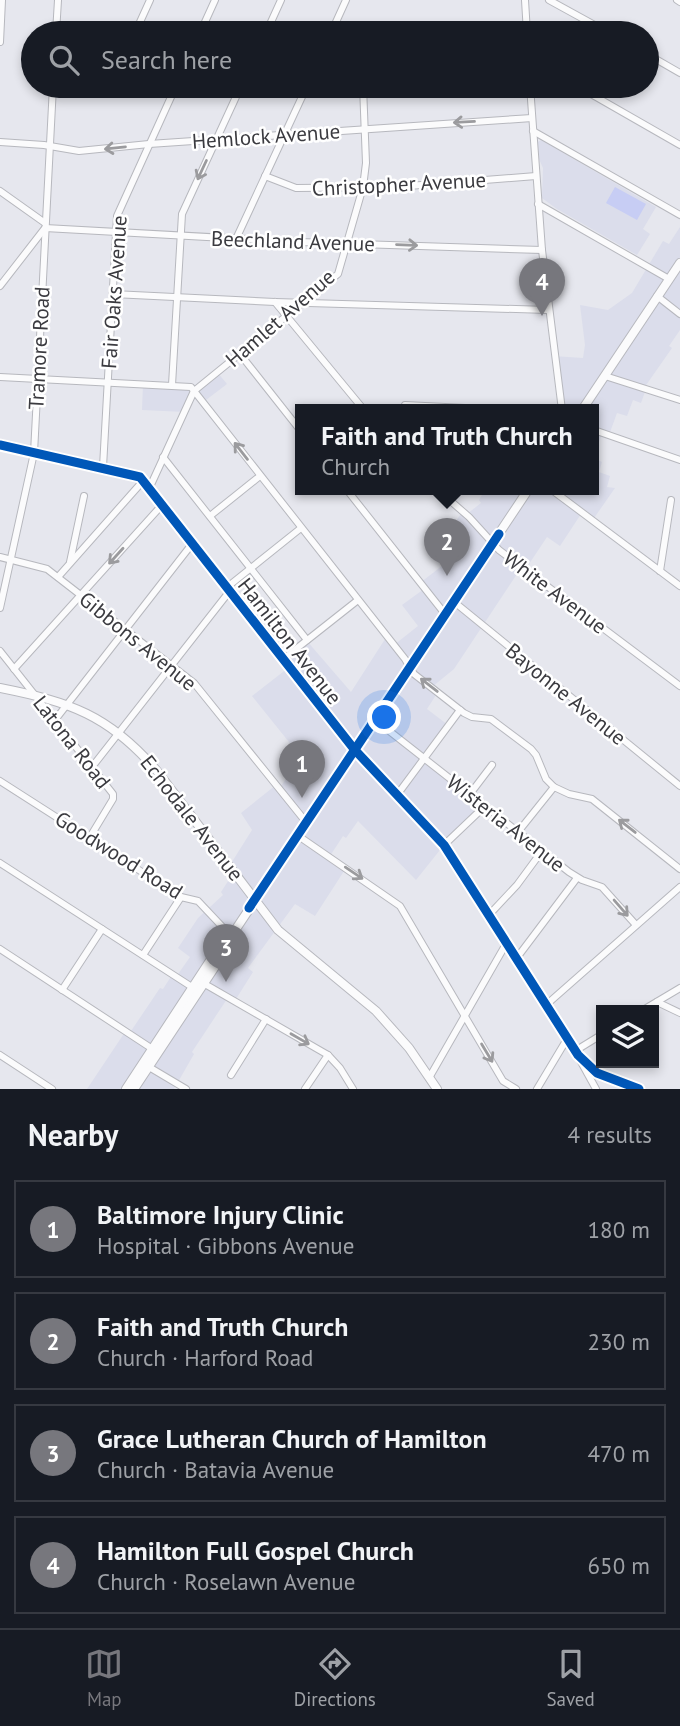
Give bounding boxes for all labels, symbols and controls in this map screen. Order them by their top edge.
search box [21,21,659,98]
icon: search [45,41,83,79]
text: Search here [101,43,232,76]
one-way arrow [453,116,476,129]
street label: Hemlock Avenue [191,117,341,155]
one-way arrow [104,141,127,154]
one-way arrow [195,159,209,180]
street label: Christopher Avenue [311,166,487,202]
street label: Fair Oaks Avenue [95,214,133,370]
street label: Beechland Avenue [211,225,375,257]
one-way arrow [395,238,418,252]
pin: 4 [519,258,565,316]
street label: Hamlet Avenue [220,263,340,373]
street label: Tramore Road [22,286,56,410]
popup [295,404,599,495]
text: Faith and Truth Church [321,419,573,452]
one-way arrow [233,443,248,461]
text: Church [321,452,390,481]
pin: 2 [424,518,470,576]
street label: White Avenue [498,544,612,640]
one-way arrow [108,547,124,565]
street label: Hamilton Avenue [232,572,348,710]
street label: Gibbons Avenue [74,585,202,697]
street label: Bayonne Avenue [500,637,632,751]
one-way arrow [421,678,439,693]
street label: Latona Road [27,690,117,794]
your location [367,700,401,734]
pin: 1 [279,740,325,798]
street label: Echodale Avenue [134,750,250,886]
street label: Wisteria Avenue [441,768,571,878]
street label: Goodwood Road [50,805,188,905]
one-way arrow [618,819,636,834]
one-way arrow [344,866,363,880]
one-way arrow [613,899,629,917]
pin: 3 [203,924,249,982]
map controls [596,1005,659,1068]
button: layers [596,1005,659,1068]
one-way arrow [289,1032,309,1046]
one-way arrow [480,1042,494,1062]
text: Nearby [28,1115,118,1154]
text: 4 results [568,1120,652,1149]
text: Baltimore Injury Clinic [97,1198,344,1231]
text: 1 [46,1215,60,1244]
text: 180 m [588,1215,650,1244]
text: Hospital · Gibbons Avenue [97,1231,354,1260]
text: Faith and Truth Church [97,1310,349,1343]
text: 2 [46,1327,60,1356]
text: 230 m [588,1327,650,1356]
text: Church · Harford Road [97,1343,313,1372]
text: Grace Lutheran Church of Hamilton [97,1422,487,1455]
text: 3 [46,1439,60,1468]
text: 470 m [588,1439,650,1468]
text: Church · Batavia Avenue [97,1455,334,1484]
text: Hamilton Full Gospel Church [97,1534,414,1567]
text: 4 [46,1551,60,1580]
text: 650 m [588,1551,650,1580]
text: Church · Roselawn Avenue [97,1567,355,1596]
tab: Map [85,1645,123,1711]
tab: Directions [294,1645,376,1711]
tab: Saved [546,1645,595,1711]

